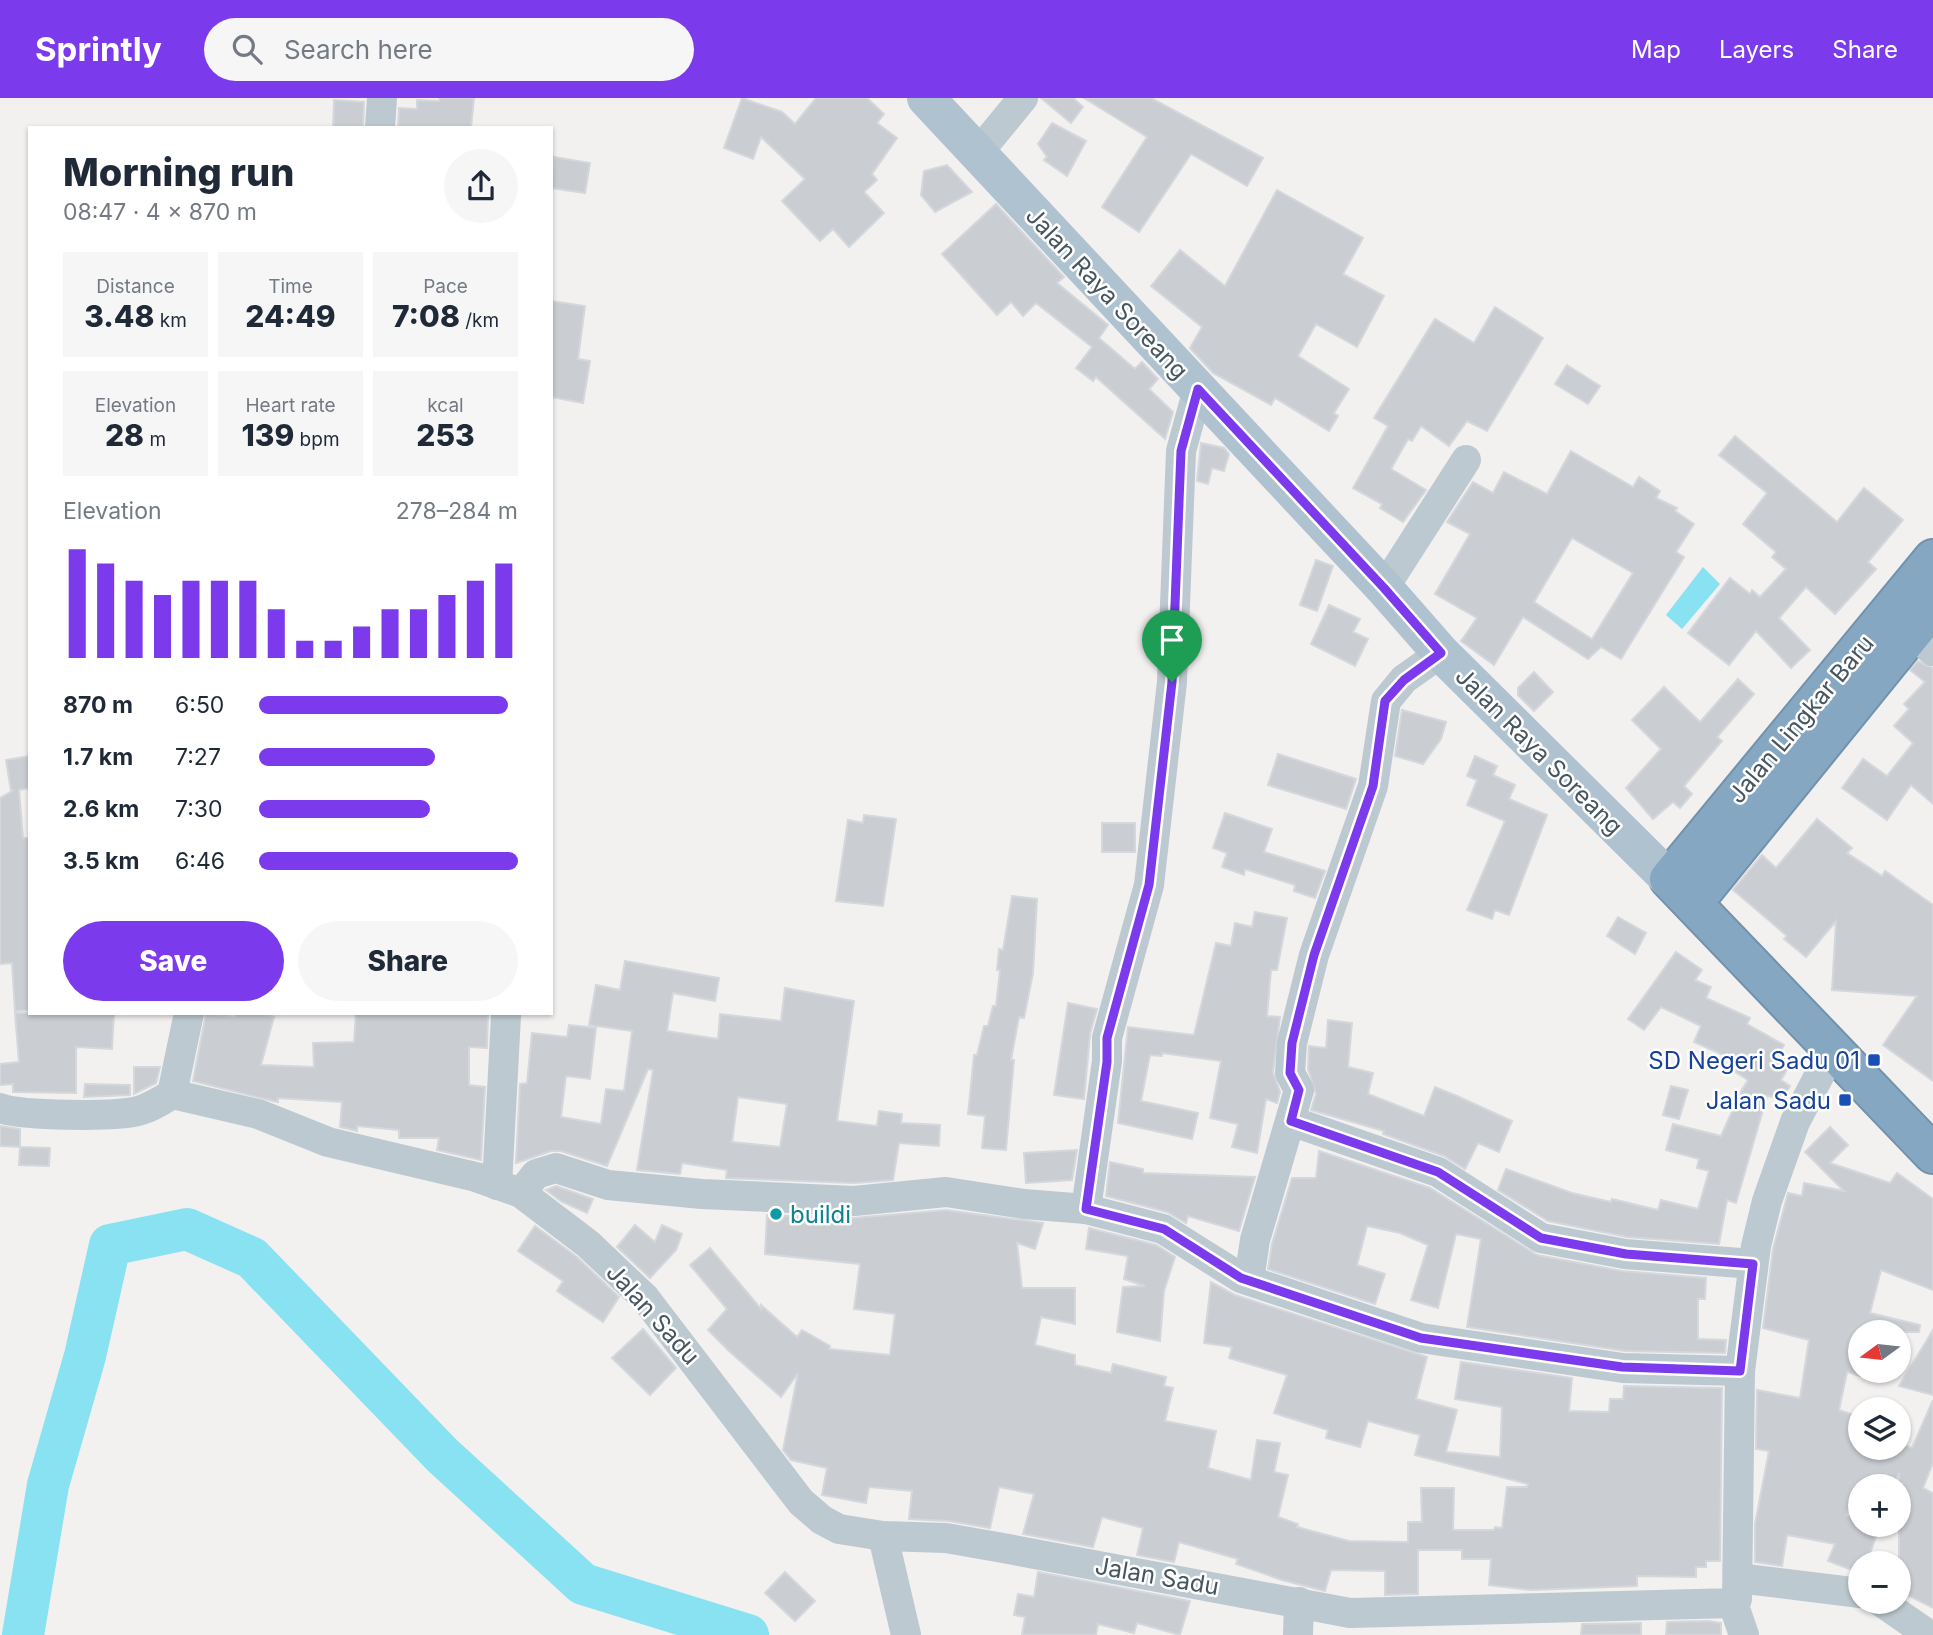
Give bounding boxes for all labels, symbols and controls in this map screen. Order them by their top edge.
search box [204,18,694,81]
text: Sprintly [35,29,162,69]
icon: search [228,30,266,68]
text: Search here [284,34,433,65]
text: Map [1631,35,1681,64]
text: Layers [1719,35,1794,64]
text: Share [1832,35,1898,64]
text: Morning run [63,149,294,195]
button: share [444,149,518,223]
text: 08:47 · 4 × 870 m [63,198,257,226]
street label: Jalan Raya Soreang [1020,201,1194,385]
text: Distance [96,275,175,298]
text: Time [268,275,313,298]
text: Pace [423,275,468,298]
text: 3.48 [84,298,154,334]
text: 24:49 [245,298,336,334]
text: 7:08 [392,298,460,334]
text: km [154,309,187,332]
text: /km [460,309,499,332]
text: Elevation [95,394,176,417]
text: Heart rate [246,394,336,417]
text: kcal [427,394,464,417]
text: 28 [105,417,144,453]
text: 139 [241,417,294,453]
text: 253 [416,417,475,453]
text: m [144,428,166,451]
text: bpm [294,428,340,451]
text: Elevation [63,497,162,525]
text: 278–284 m [396,497,518,525]
pin [1142,610,1202,682]
icon: arrive [1153,621,1191,659]
street label: Jalan Lingkar Baru [1722,629,1880,809]
street label: Jalan Raya Soreang [1449,661,1629,841]
text: 870 m [63,691,133,719]
text: 6:50 [175,691,224,719]
text: 1.7 km [63,743,133,771]
text: 7:27 [175,743,221,771]
text: 2.6 km [63,795,139,823]
text: 7:30 [175,795,223,823]
text: 3.5 km [63,847,139,875]
text: 6:46 [175,847,225,875]
button: Save [63,921,284,1001]
button: Share [298,921,518,1001]
place label: SD Negeri Sadu 01 [1648,1046,1860,1075]
marker: SD Negeri Sadu 01 [1866,1052,1882,1068]
place label: Jalan Sadu [1706,1086,1831,1115]
marker: Jalan Sadu [1837,1092,1853,1108]
place label: buildi [790,1200,851,1229]
marker: buildi [768,1206,784,1222]
street label: Jalan Sadu [600,1258,706,1370]
north arrow [1848,1320,1911,1382]
map controls [1848,1320,1911,1614]
button: layers [1848,1397,1911,1460]
button: + [1848,1474,1911,1537]
street label: Jalan Sadu [1093,1551,1221,1601]
button: − [1848,1551,1911,1614]

